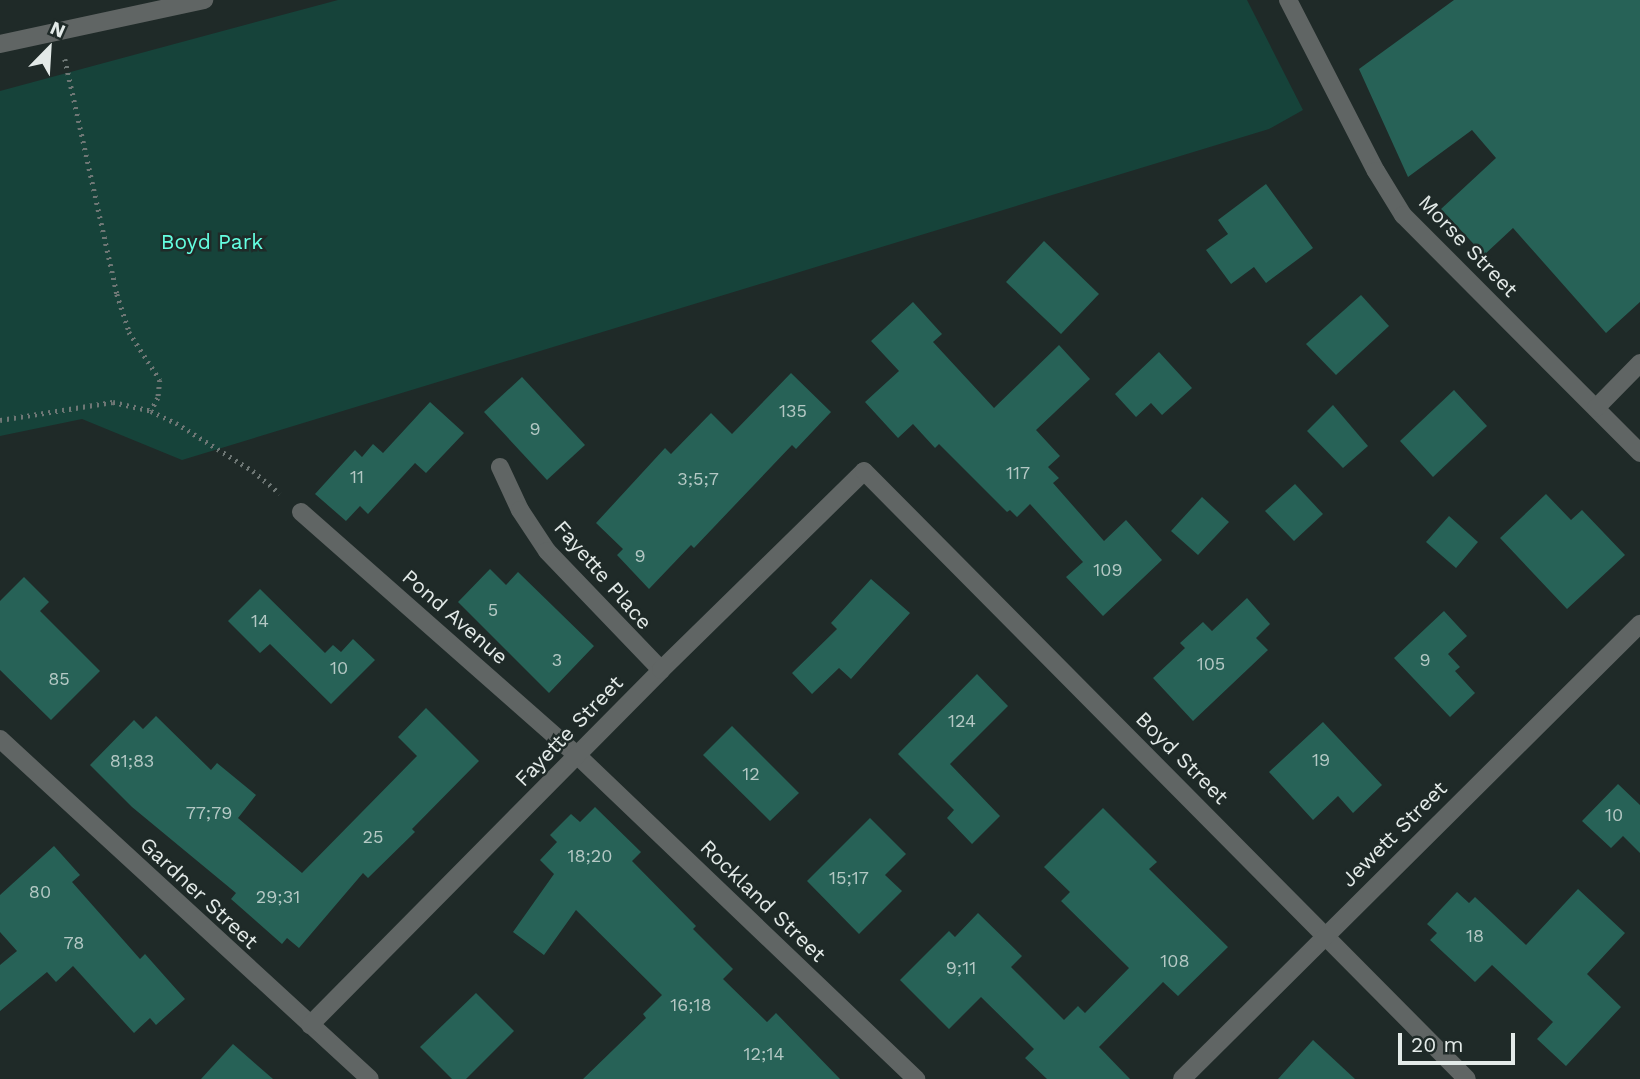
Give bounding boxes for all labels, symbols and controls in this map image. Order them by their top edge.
north arrow [14,14,84,84]
text: N [47,16,69,43]
street label: Morse Street [1413,190,1523,302]
park label: Boyd Park [161,229,263,255]
house number: 135 [779,400,807,422]
house number: 9 [529,418,541,440]
house number: 117 [1006,462,1030,484]
house number: 11 [350,466,364,488]
house number: 3;5;7 [677,468,719,490]
street label: Fayette Place [549,515,657,635]
house number: 9 [634,545,646,567]
house number: 109 [1093,559,1123,581]
street label: Pond Avenue [397,564,513,670]
house number: 5 [488,599,498,621]
house number: 14 [251,610,269,632]
house number: 3 [552,649,562,671]
house number: 9 [1419,649,1431,671]
house number: 105 [1197,653,1225,675]
house number: 10 [330,657,348,679]
house number: 85 [48,668,70,690]
street label: Fayette Street [510,670,628,792]
street label: Boyd Street [1131,707,1233,809]
house number: 124 [948,710,976,732]
house number: 19 [1312,749,1330,771]
house number: 81;83 [110,750,154,772]
house number: 12 [742,763,760,785]
street label: Jewett Street [1336,776,1452,892]
house number: 77;79 [186,802,232,824]
house number: 10 [1605,804,1623,826]
house number: 25 [363,826,383,848]
street label: Gardner Street [135,832,263,954]
street label: Rockland Street [695,835,831,967]
house number: 18;20 [567,845,613,867]
house number: 15;17 [829,867,869,889]
house number: 80 [29,881,51,903]
house number: 29;31 [256,886,300,908]
house number: 18 [1466,925,1484,947]
house number: 78 [64,932,84,954]
house number: 108 [1160,950,1190,972]
house number: 9;11 [946,957,976,979]
house number: 16;18 [670,994,712,1016]
scale bar [1402,1020,1519,1064]
text: 20 m [1411,1032,1463,1057]
house number: 12;14 [744,1043,784,1065]

